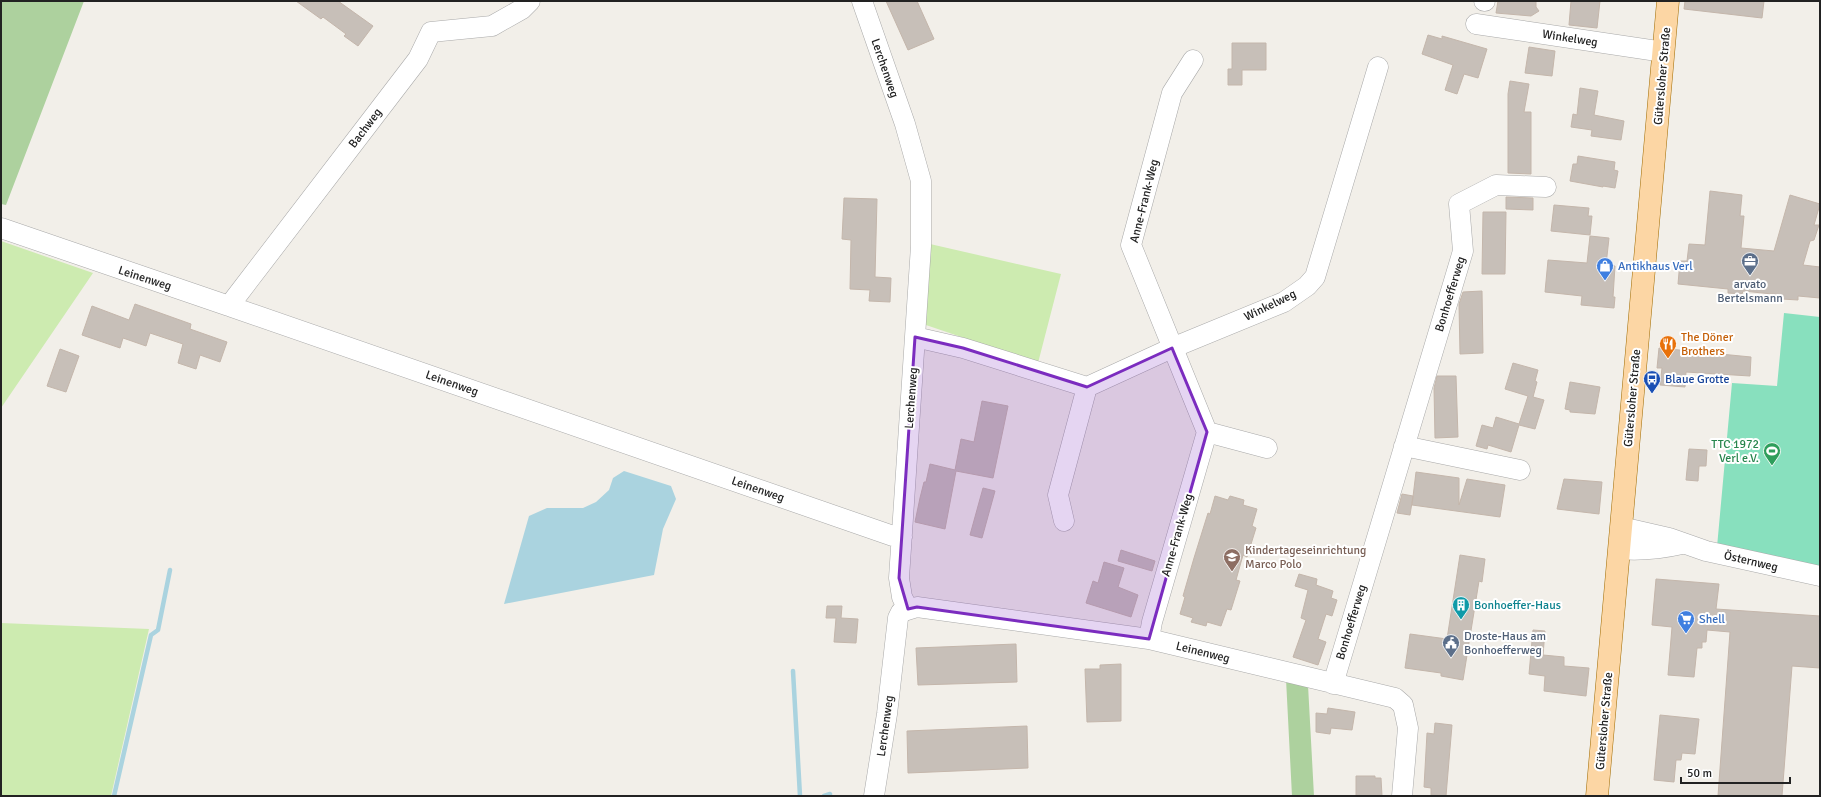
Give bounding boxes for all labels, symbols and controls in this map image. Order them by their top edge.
street label: Winkelweg [1541,27,1599,50]
street label: Gütersloher Straße [1651,27,1674,126]
street label: Lerchenweg [867,37,902,100]
street label: Bachweg [346,105,385,151]
street label: Anne-Frank-Weg [1127,158,1162,244]
office icon: arvato Bertelsmann [1740,251,1760,276]
street label: Bonhoefferweg [1432,255,1469,334]
shop icon: Antikhaus Verl [1595,256,1615,281]
place label: Antikhaus Verl [1618,259,1693,274]
street label: Leinenweg [116,263,173,294]
place label: arvato Bertelsmann [1717,277,1783,306]
street label: Winkelweg [1242,286,1299,324]
place label: The Döner Brothers [1681,330,1734,359]
restaurant icon: The Döner Brothers [1658,334,1678,359]
street label: Gütersloher Straße [1621,349,1644,448]
street label: Leinenweg [423,367,480,400]
street label: Lerchenweg [902,367,921,429]
bus stop icon: Blaue Grotte [1642,369,1662,394]
place label: Blaue Grotte [1665,372,1729,387]
place label: TTC 1972 Verl e.V. [1711,437,1759,466]
sports icon: TTC 1972 Verl e.V. [1762,441,1782,466]
street label: Leinenweg [729,473,786,506]
street label: Anne-Frank-Weg [1158,492,1196,578]
place label: Kindertageseinrichtung Marco Polo [1245,543,1366,572]
school or university icon: Kindertageseinrichtung Marco Polo [1222,547,1242,572]
street label: Östernweg [1722,548,1779,575]
street label: Bonhoefferweg [1333,583,1370,662]
building icon: Bonhoeffer-Haus [1451,595,1471,620]
place label: Bonhoeffer-Haus [1474,598,1561,613]
supermarket icon: Shell [1676,609,1696,634]
place label: Shell [1699,612,1726,627]
place label: Droste-Haus am Bonhoefferweg [1464,629,1546,658]
public building icon: Droste-Haus am Bonhoefferweg [1441,633,1461,658]
street label: Leinenweg [1174,639,1231,666]
street label: Gütersloher Straße [1593,672,1616,771]
street label: Lerchenweg [874,695,897,758]
scale bar [1681,759,1790,785]
text: 50 m [1687,766,1712,781]

